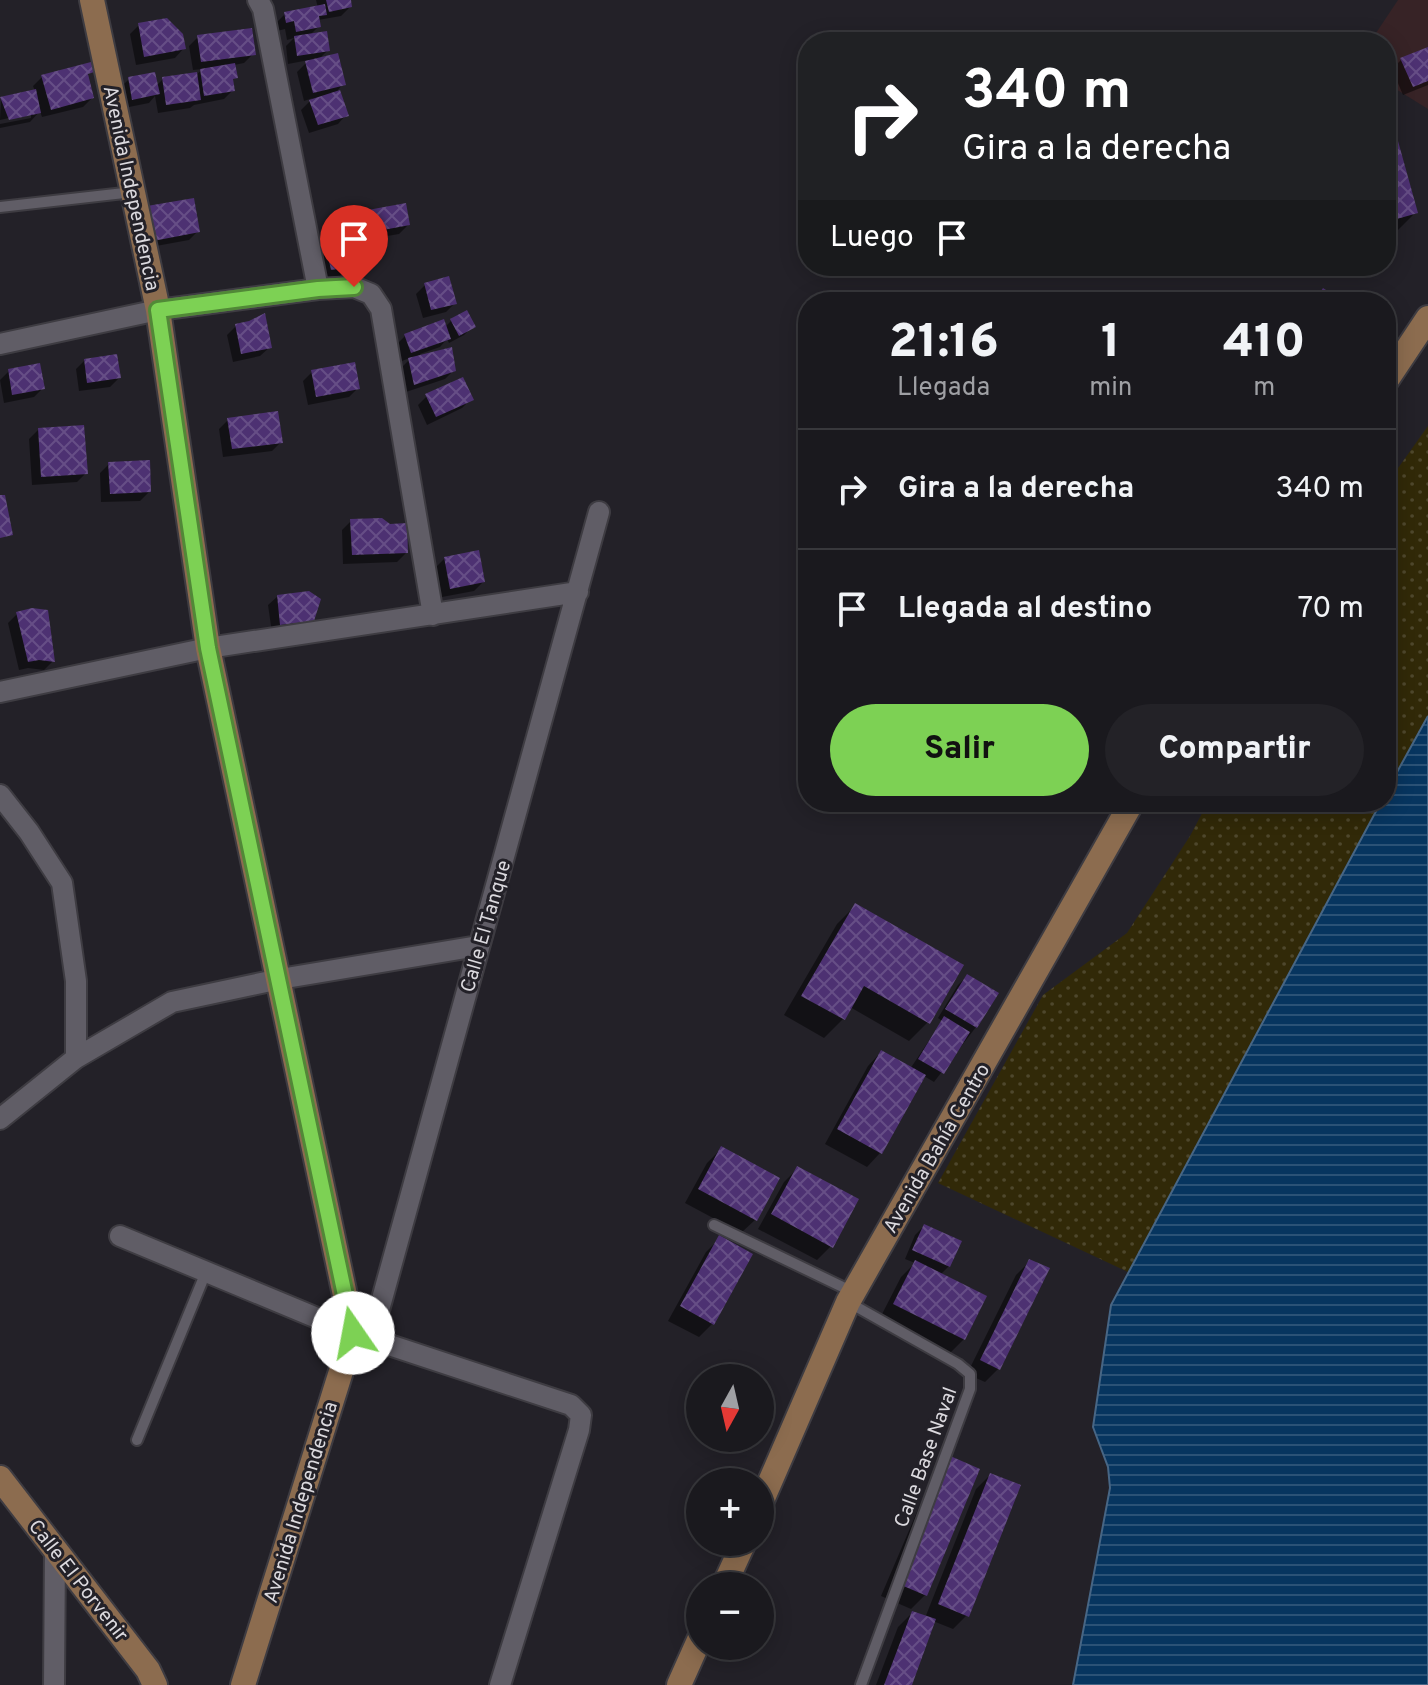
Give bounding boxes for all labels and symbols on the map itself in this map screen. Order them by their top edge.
street label: Avenida Independencia [96,83,165,294]
pin [320,205,388,287]
street label: Calle El Tanque [456,857,518,996]
street label: Avenida Bahía Centro [878,1059,997,1239]
position arrow [311,1291,395,1375]
north arrow [686,1364,774,1452]
street label: Calle Base Naval [889,1384,964,1531]
street label: Avenida Independencia [259,1399,345,1607]
street label: Calle El Porvenir [22,1515,133,1648]

